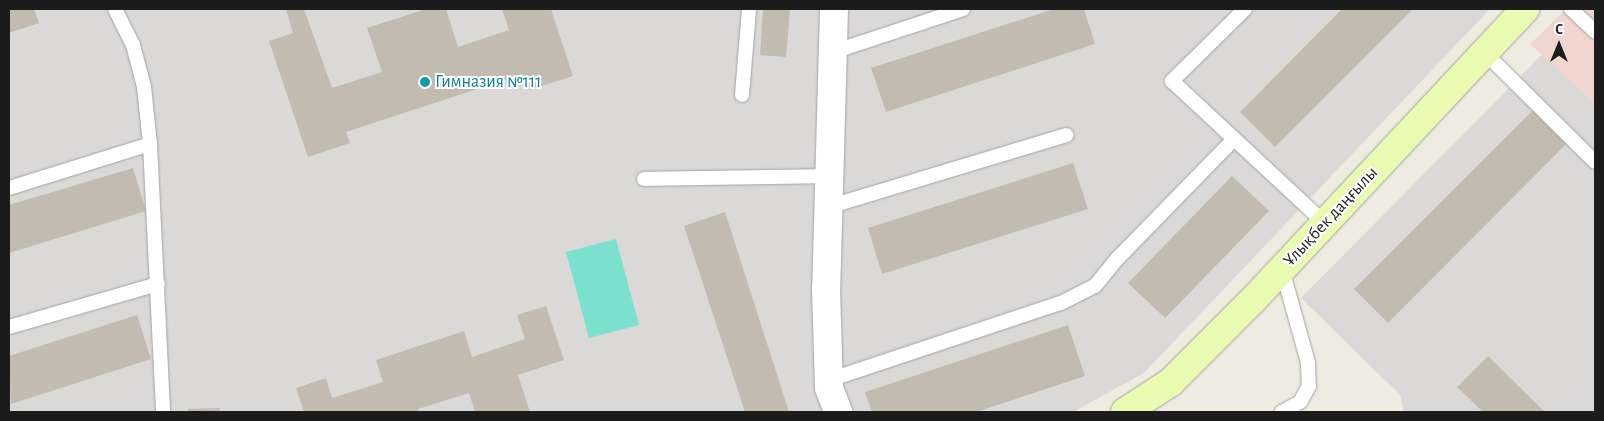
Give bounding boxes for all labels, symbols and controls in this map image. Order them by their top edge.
north arrow [1534,20,1584,70]
text: С [1555,23,1563,37]
place label: Гимназия №111 [435,71,541,93]
marker: Гимназия №111 [419,76,431,88]
street label: Ұлықбек даңғылы [1279,163,1383,271]

